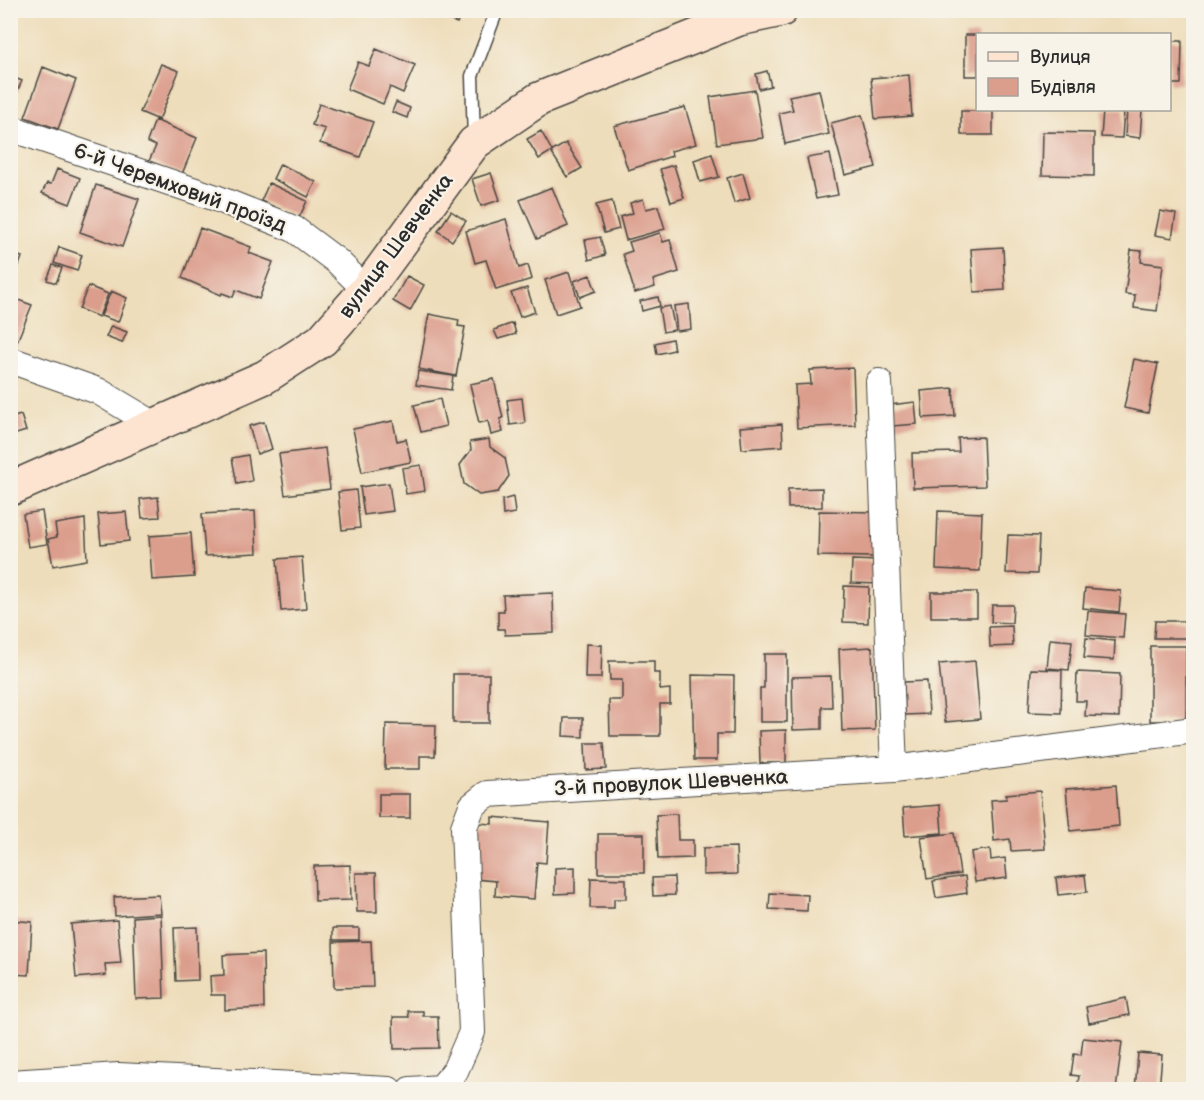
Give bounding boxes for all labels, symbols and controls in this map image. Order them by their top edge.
legend [976,33,1171,111]
text: Вулиця [1030,47,1091,68]
text: Будівля [1030,77,1096,98]
street label: 6-й Черемховий проїзд [70,138,290,238]
street label: вулиця Шевченка [333,168,459,323]
street label: 3-й провулок Шевченка [553,764,789,802]

